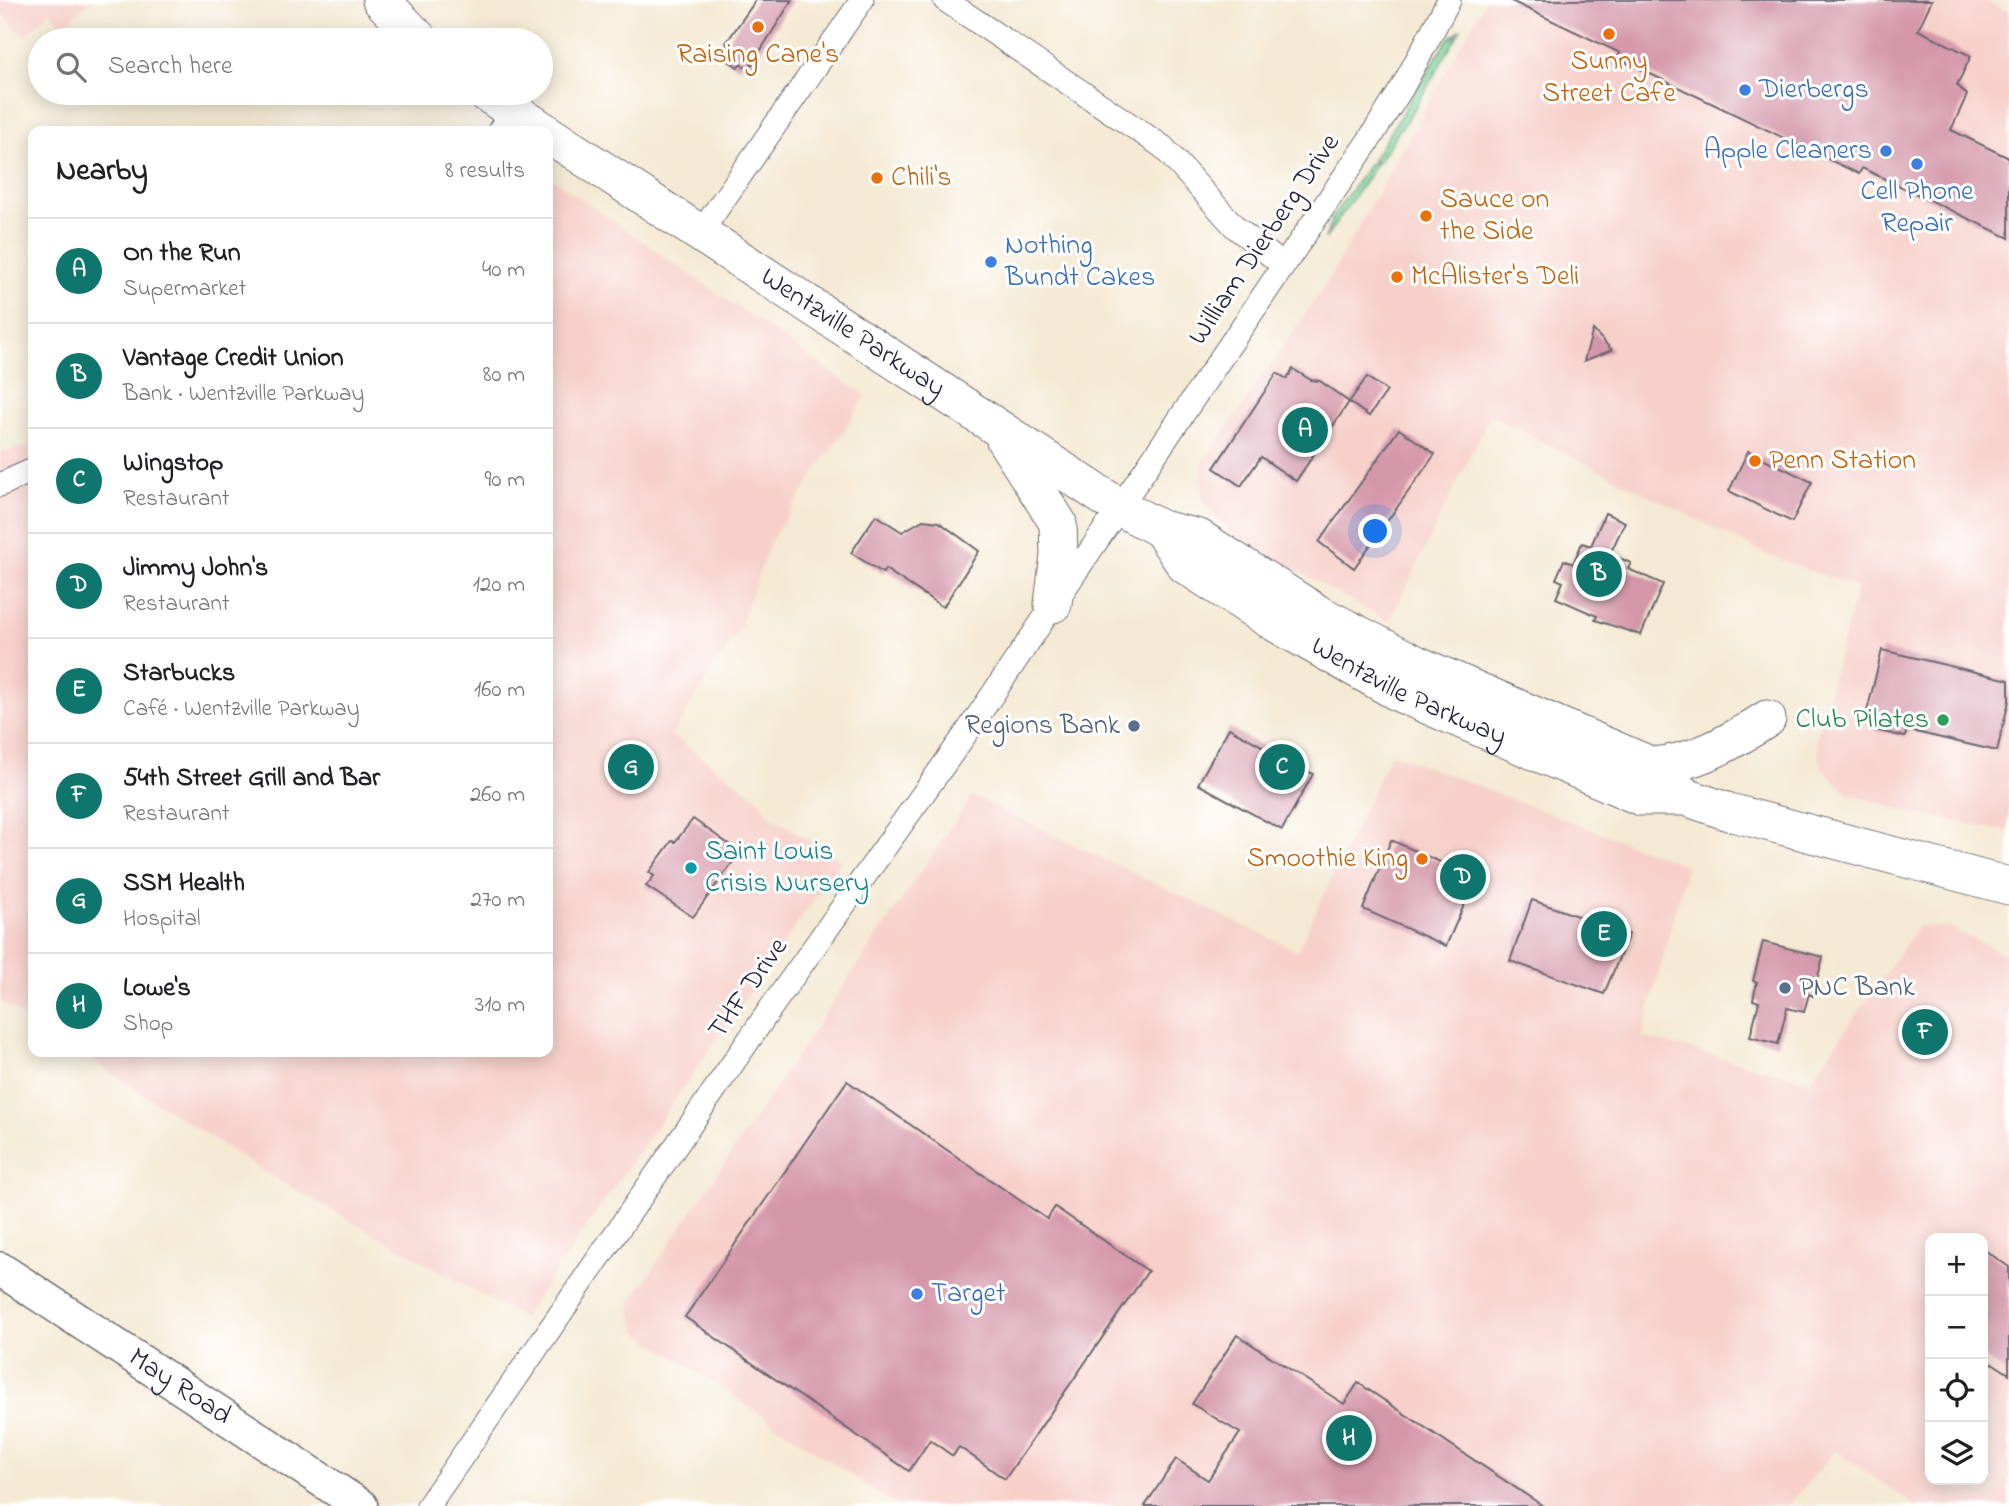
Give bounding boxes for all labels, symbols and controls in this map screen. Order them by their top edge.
marker: Raising Cane's [750,19,766,35]
marker: Sunny Street Cafe [1601,26,1617,42]
search box [28,28,553,105]
place label: Raising Cane's [677,35,839,76]
place label: Sunny Street Cafe [1542,42,1676,115]
icon: search [52,48,90,86]
text: Search here [108,48,233,86]
place label: Dierbergs [1758,70,1869,111]
marker: Dierbergs [1737,82,1753,98]
street label: William Dierberg Drive [1179,126,1351,354]
place label: Apple Cleaners [1704,131,1872,172]
marker: Apple Cleaners [1878,143,1894,159]
text: Nearby [56,150,148,194]
text: 8 results [445,155,525,188]
marker: Cell Phone Repair [1909,156,1925,172]
place label: Chili's [891,158,952,199]
marker: Chili's [869,170,885,186]
place label: Cell Phone Repair [1860,172,1974,245]
place label: Sauce on the Side [1440,180,1549,253]
marker: Sauce on the Side [1418,208,1434,224]
place label: Nothing Bundt Cakes [1004,226,1155,299]
text: On the Run [123,235,241,273]
text: A [72,254,86,287]
text: 40 m [482,254,525,287]
marker: Nothing Bundt Cakes [983,254,999,270]
street label: Wentzville Parkway [752,257,953,409]
place label: McAlister's Deli [1411,257,1579,298]
marker: McAlister's Deli [1389,269,1405,285]
text: Supermarket [123,273,246,306]
text: Vantage Credit Union [123,340,343,378]
text: B [71,359,87,392]
text: 80 m [483,359,525,392]
text: Bank · Wentzville Parkway [123,378,364,411]
pin: A [1282,404,1328,456]
place label: Penn Station [1769,441,1916,482]
text: Wingstop [123,445,223,483]
marker: Penn Station [1747,453,1763,469]
text: C [73,464,85,497]
text: 90 m [485,464,525,497]
text: Restaurant [123,483,230,516]
your location [1358,514,1392,548]
pin: B [1576,548,1622,600]
text: Jimmy John's [123,550,268,588]
text: D [71,569,87,602]
text: 120 m [473,569,525,602]
text: Restaurant [123,588,230,621]
street label: Wentzville Parkway [1303,627,1513,757]
text: Starbucks [123,655,235,693]
text: E [72,674,86,707]
text: 160 m [474,674,525,707]
text: Café · Wentzville Parkway [123,693,360,726]
place label: Club Pilates [1796,700,1929,741]
place label: Regions Bank [965,706,1121,747]
marker: Club Pilates [1935,712,1951,728]
marker: Regions Bank [1126,718,1142,734]
pin: G [608,741,654,793]
pin: C [1259,741,1305,793]
text: 54th Street Grill and Bar [123,760,380,798]
text: F [72,779,86,812]
text: 260 m [470,779,525,812]
text: Restaurant [123,798,230,831]
place label: Saint Louis Crisis Nursery [705,832,869,905]
place label: Smoothie King [1247,839,1408,880]
marker: Smoothie King [1414,851,1430,867]
pin: D [1440,851,1486,903]
marker: Saint Louis Crisis Nursery [683,860,699,876]
text: SSM Health [123,865,245,903]
text: G [72,884,86,917]
text: 270 m [471,884,525,917]
text: Hospital [123,903,201,936]
pin: E [1581,908,1627,960]
street label: THF Drive [699,929,799,1048]
place label: PNC Bank [1799,968,1916,1009]
text: Lowe's [123,970,191,1008]
marker: PNC Bank [1777,980,1793,996]
text: H [72,989,86,1022]
text: 310 m [475,989,525,1022]
pin: F [1902,1006,1948,1058]
text: Shop [123,1008,173,1041]
map controls [1925,1233,1988,1485]
button: + [1925,1233,1988,1296]
place label: Target [931,1274,1005,1315]
marker: Target [909,1286,925,1302]
button: − [1925,1296,1988,1359]
street label: May Road [120,1338,240,1436]
button: locate [1925,1359,1988,1422]
pin: H [1326,1412,1372,1464]
button: layers [1925,1422,1988,1485]

